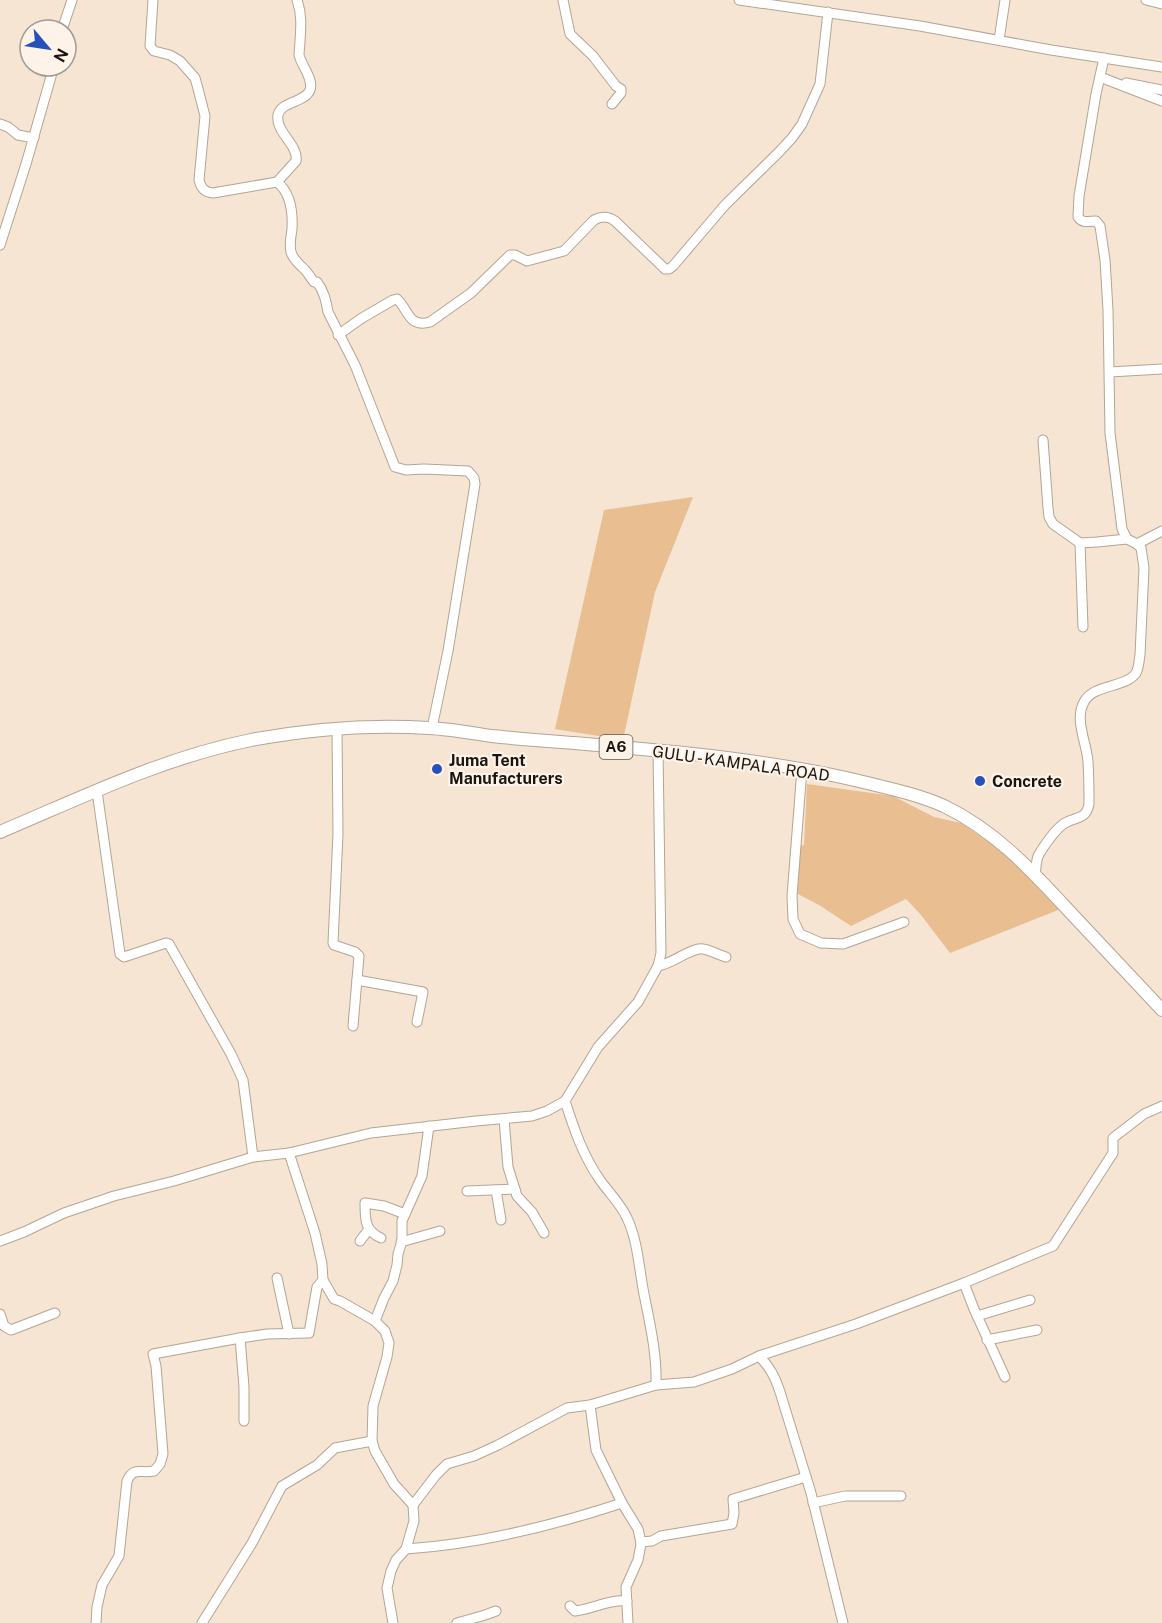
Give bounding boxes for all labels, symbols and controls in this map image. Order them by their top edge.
north arrow [18,18,78,78]
text: N [49,45,72,65]
road number: A6 [600,735,632,759]
street label: GULU - KAMPALA ROAD [651,742,831,785]
place label: Juma Tent Manufacturers [449,751,563,788]
marker: Juma Tent Manufacturers [430,762,444,776]
place label: Concrete [992,772,1062,791]
marker: Concrete [973,774,987,788]

